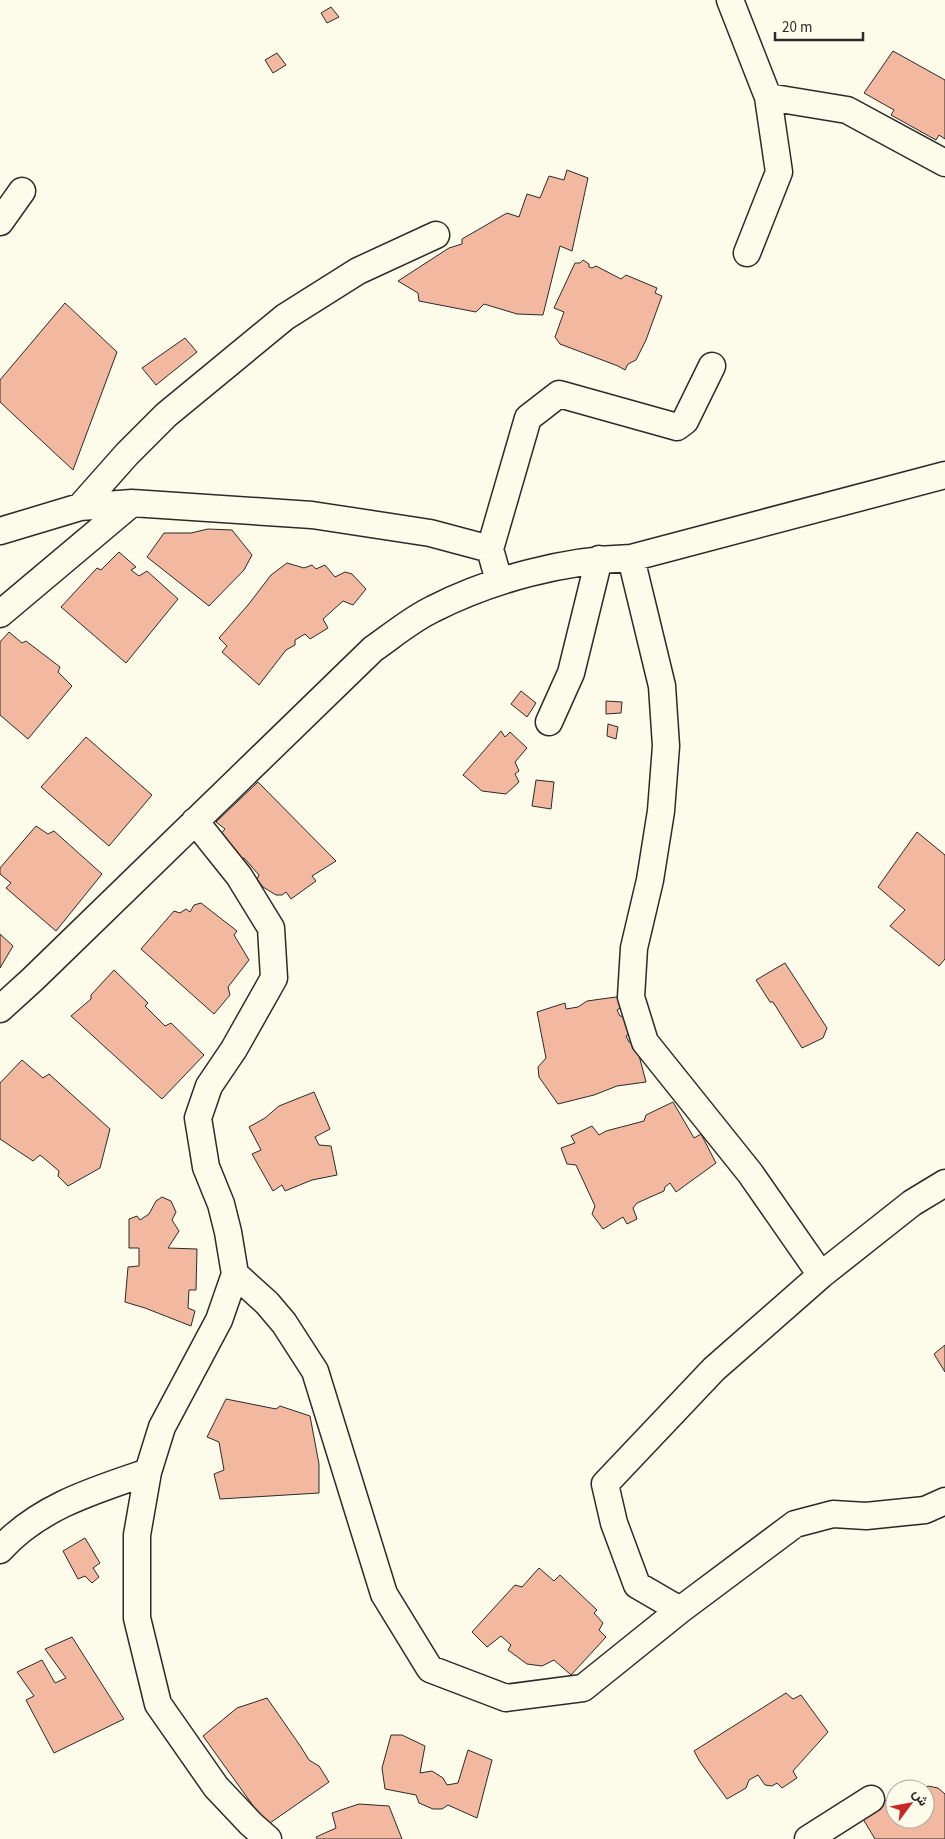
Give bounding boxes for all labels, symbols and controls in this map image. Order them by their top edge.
scale bar [775,10,862,42]
text: 20 m [782,17,812,38]
north arrow [885,1779,935,1829]
text: ش [907,1785,933,1810]

